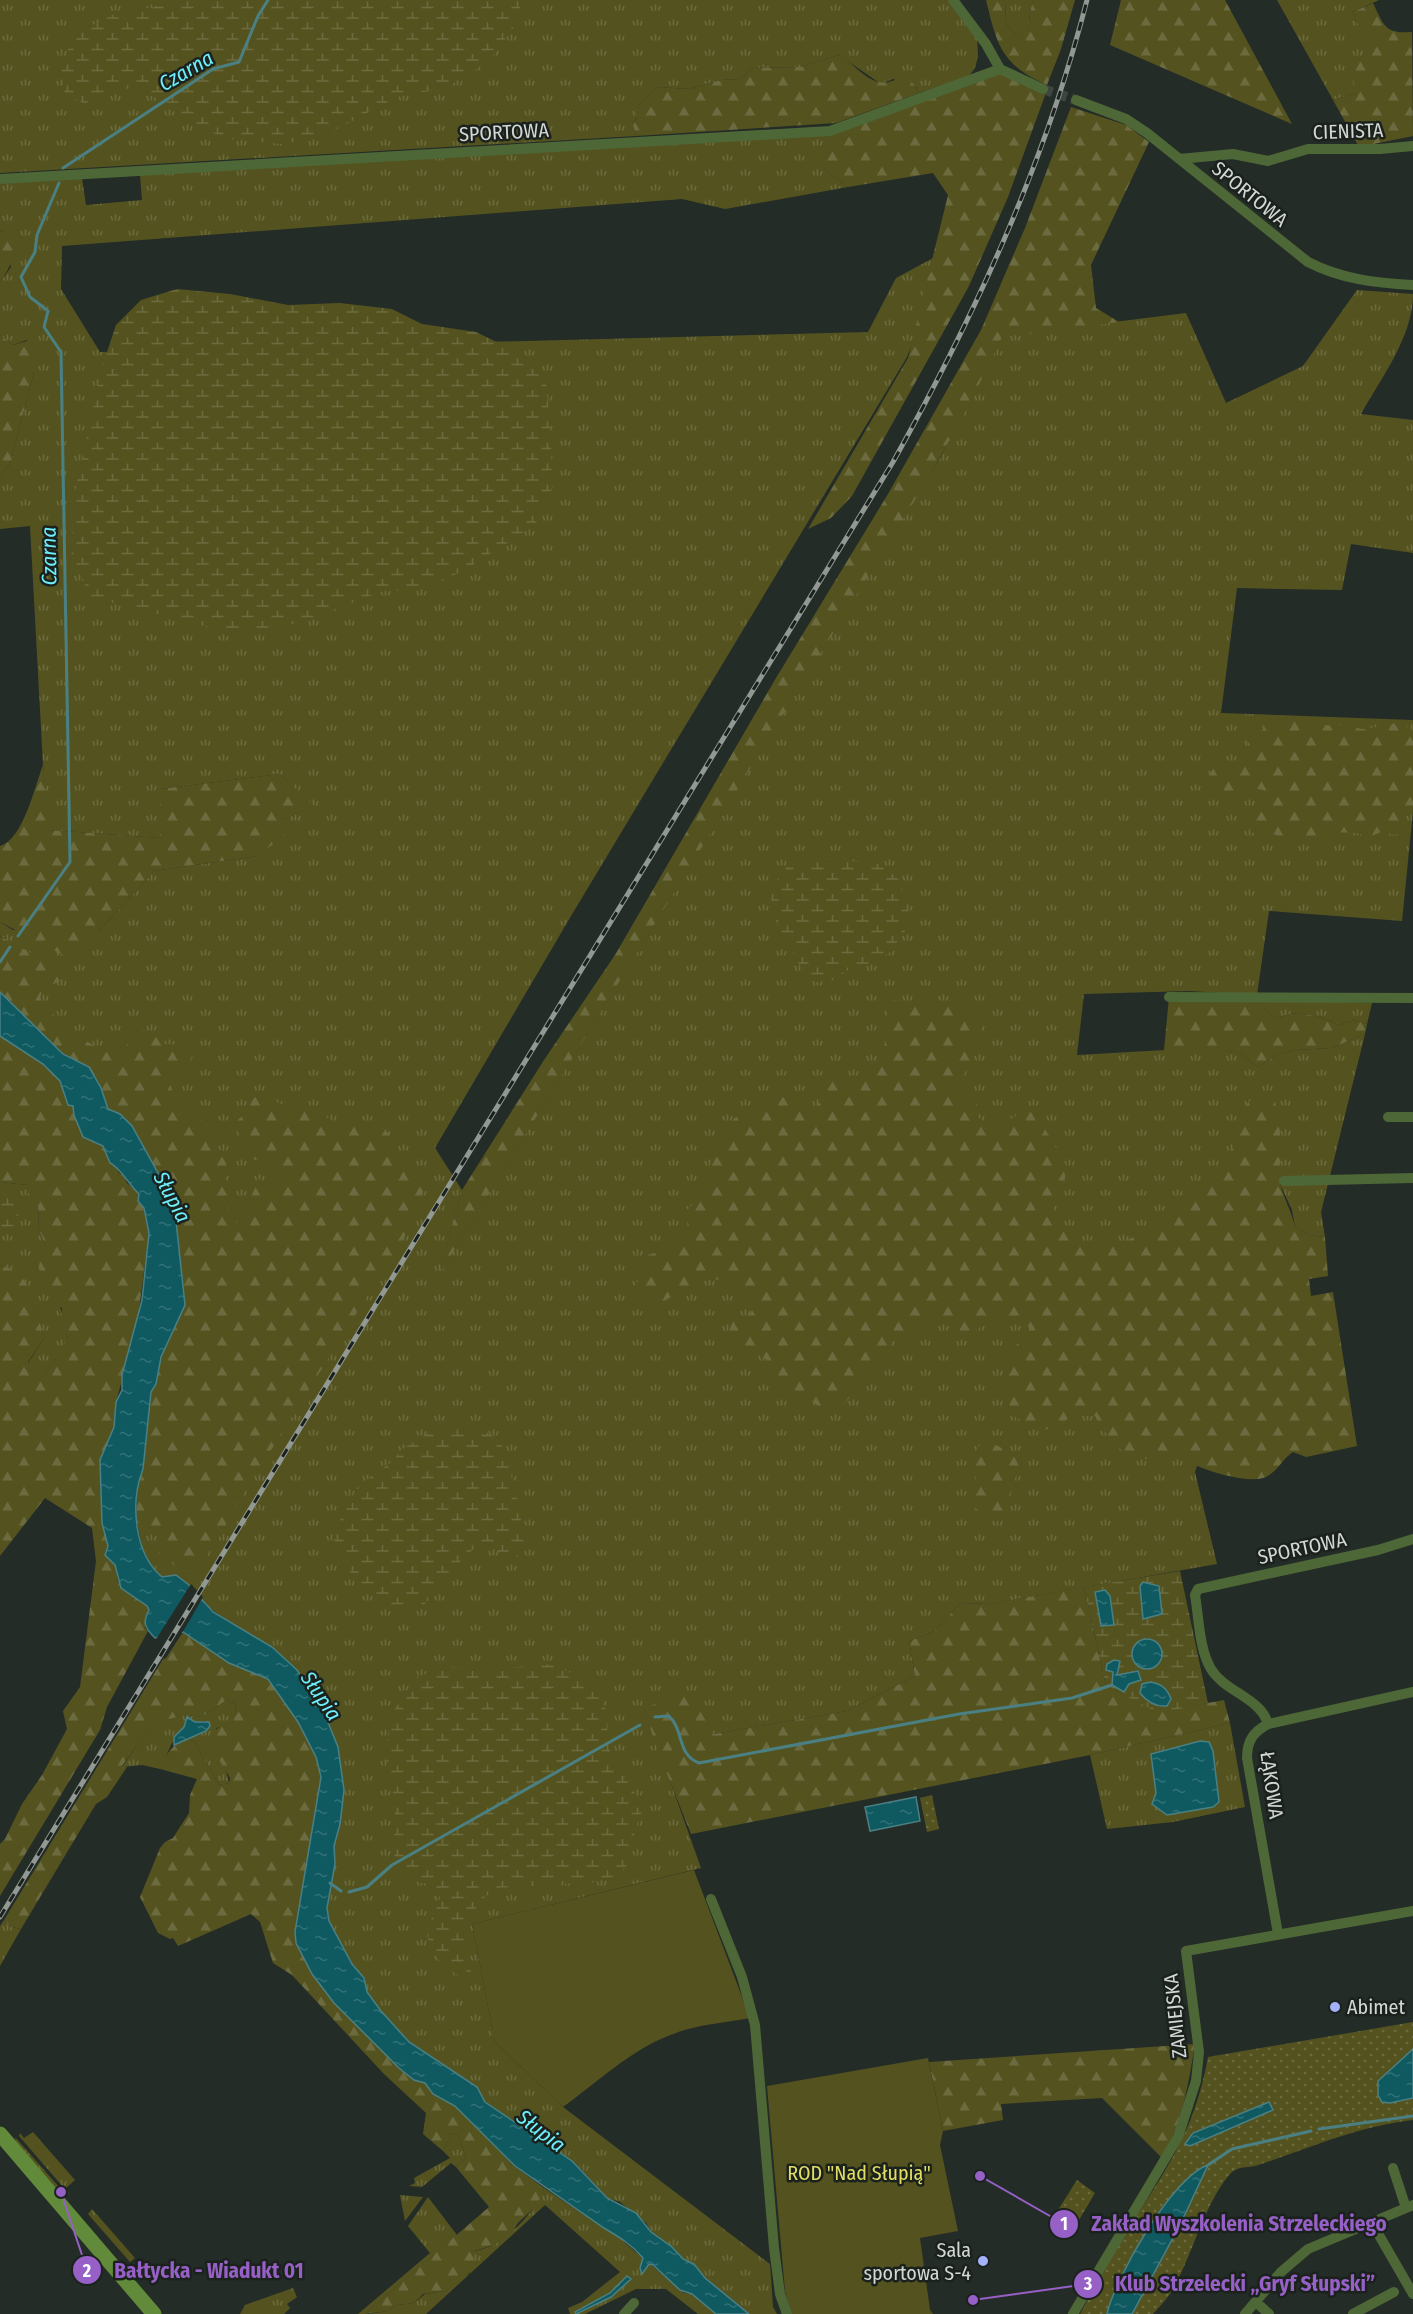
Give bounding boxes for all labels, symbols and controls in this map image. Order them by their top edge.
water label: Czarna [154,45,218,97]
street label: SPORTOWA [458,118,550,146]
street label: CIENISTA [1312,118,1384,144]
street label: SPORTOWA [1207,156,1293,232]
water label: Czarna [35,526,63,586]
water label: Słupia [147,1166,196,1227]
street label: SPORTOWA [1255,1527,1349,1569]
water label: Słupia [295,1665,347,1726]
street label: ŁĄKOWA [1255,1750,1289,1821]
street label: ZAMIEJSKA [1159,1972,1191,2060]
place label: Abimet [1347,1995,1405,2019]
marker: Abimet [1328,2000,1342,2014]
water label: Słupia [511,2103,570,2158]
park label: ROD "Nad Słupią" [787,2161,931,2185]
callout: Zakład Wyszkolenia Strzeleckiego [1049,2205,1398,2244]
text: Zakład Wyszkolenia Strzeleckiego [1091,2211,1387,2237]
text: 1 [1060,2213,1068,2235]
place label: Sala sportowa S-4 [863,2238,971,2285]
callout: Bałtycka - Wiadukt 01 [72,2251,316,2290]
marker: Sala sportowa S-4 [976,2254,990,2268]
text: Bałtycka - Wiadukt 01 [114,2258,304,2284]
text: 2 [82,2260,91,2282]
callout: Klub Strzelecki „Gryf Słupski” [1073,2264,1388,2303]
text: Klub Strzelecki „Gryf Słupski” [1115,2271,1375,2297]
text: 3 [1083,2273,1093,2295]

